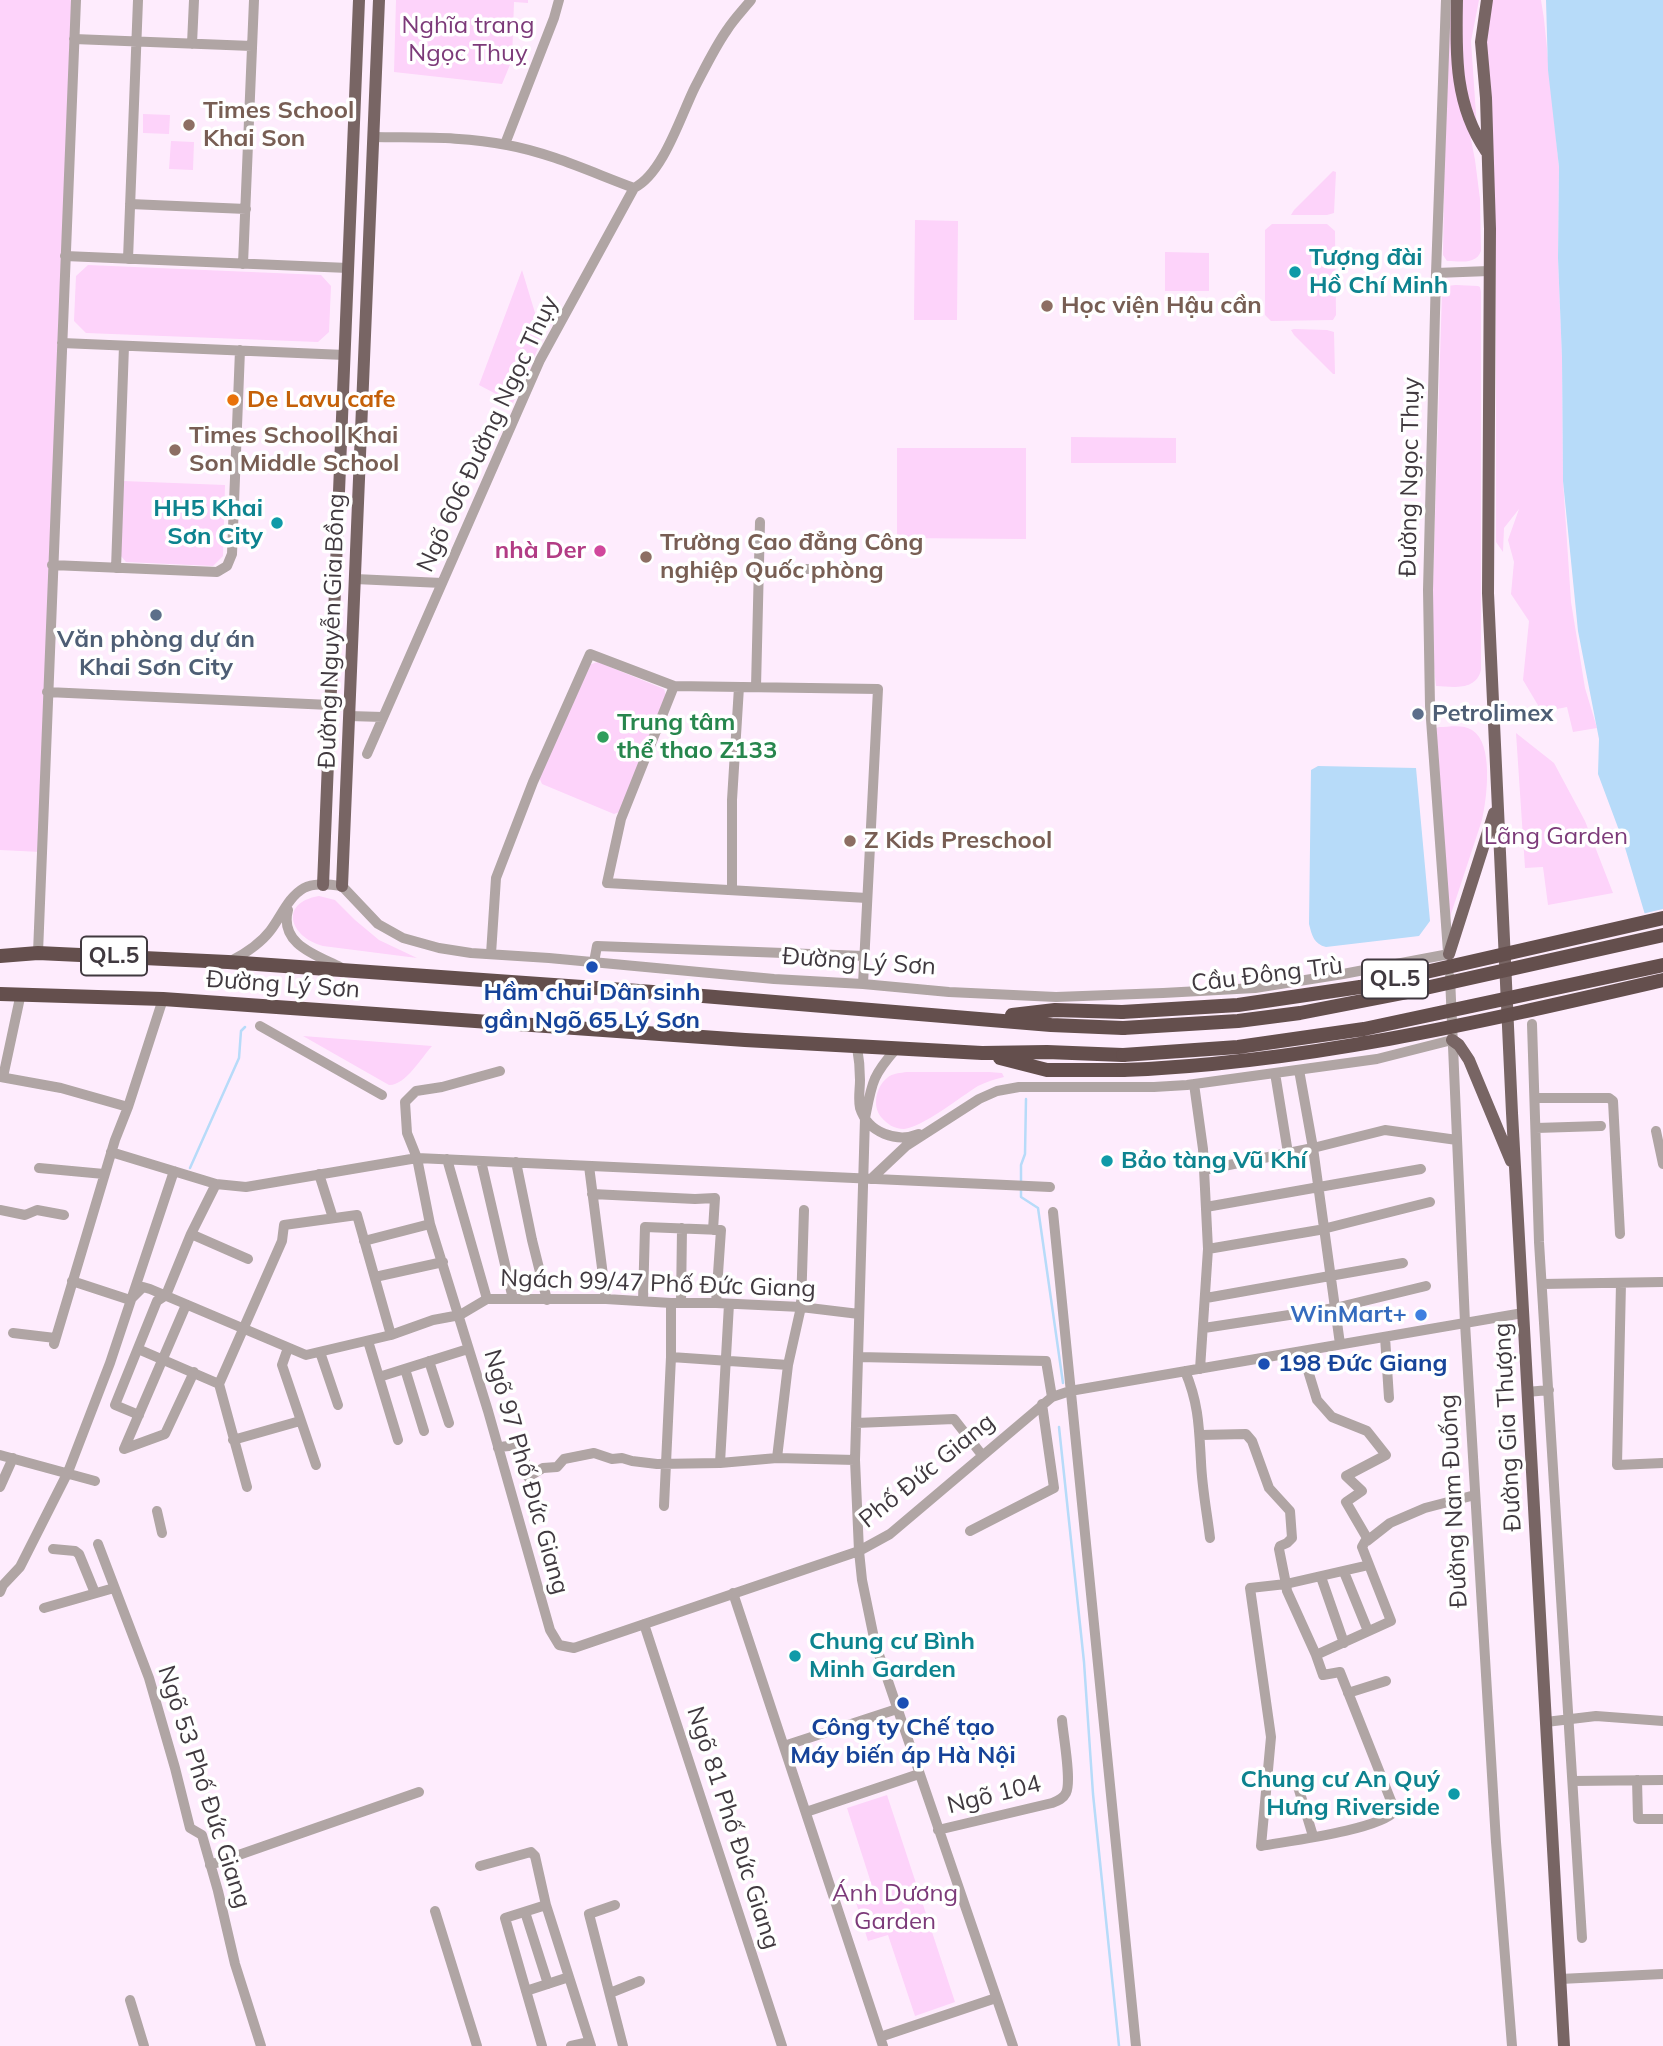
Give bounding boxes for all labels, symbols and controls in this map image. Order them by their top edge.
park label: Nghĩa trang Ngọc Thuỵ [402,12,534,68]
place label: Times School Khai Son [203,97,354,153]
marker: Times School Khai Son [181,117,197,133]
place label: Tượng đài Hồ Chí Minh [1309,244,1448,300]
marker: Tượng đài Hồ Chí Minh [1287,264,1303,280]
street label: Ngõ 606 Đường Ngọc Thụy [411,291,565,577]
place label: Học viện Hậu cần [1061,292,1262,320]
marker: Học viện Hậu cần [1039,298,1055,314]
street label: Đường Ngọc Thụy [1394,377,1426,577]
place label: De Lavu cafe [247,386,396,414]
marker: De Lavu cafe [225,392,241,408]
place label: Times School Khai Son Middle School [189,422,399,478]
marker: Times School Khai Son Middle School [167,442,183,458]
street label: Đường Nguyễn Gia Bồng [313,493,351,769]
place label: HH5 Khai Sơn City [153,495,263,551]
marker: HH5 Khai Sơn City [269,515,285,531]
place label: Trường Cao đẳng Công nghiệp Quốc phòng [660,529,924,585]
place label: nhà Der [495,537,586,565]
marker: nhà Der [592,543,608,559]
marker: Trường Cao đẳng Công nghiệp Quốc phòng [638,549,654,565]
marker: Văn phòng dự án Khai Sơn City [148,607,164,623]
place label: Văn phòng dự án Khai Sơn City [57,626,255,682]
place label: Petrolimex [1432,700,1553,728]
marker: Petrolimex [1410,706,1426,722]
place label: Trung tâm thể thao Z133 [617,709,777,765]
marker: Trung tâm thể thao Z133 [595,729,611,745]
park label: Lãng Garden [1484,823,1628,851]
place label: Z Kids Preschool [864,827,1052,855]
marker: Z Kids Preschool [842,833,858,849]
road number: QL.5 [81,937,147,976]
street label: Đường Lý Sơn [781,942,937,982]
street label: Cầu Đông Trù [1190,951,1344,999]
marker: Hầm chui Dân sinh gần Ngõ 65 Lý Sơn [584,959,600,975]
road number: QL.5 [1362,960,1428,998]
street label: Đường Lý Sơn [205,965,361,1005]
place label: Hầm chui Dân sinh gần Ngõ 65 Lý Sơn [484,979,700,1035]
place label: Bảo tàng Vũ Khí [1121,1147,1307,1175]
marker: Bảo tàng Vũ Khí [1099,1153,1115,1169]
street label: Ngách 99/47 Phố Đức Giang [500,1264,816,1304]
place label: WinMart+ [1290,1301,1407,1329]
marker: WinMart+ [1413,1307,1429,1323]
street label: Đường Gia Thượng [1488,1322,1528,1532]
street label: Ngõ 97 Phố Đức Giang [477,1346,575,1598]
place label: 198 Đức Giang [1278,1350,1447,1378]
marker: 198 Đức Giang [1256,1356,1272,1372]
street label: Đường Nam Đuống [1434,1393,1474,1609]
street label: Phố Đức Giang [854,1408,1000,1534]
place label: Chung cư Bình Minh Garden [809,1628,975,1684]
marker: Chung cư Bình Minh Garden [787,1648,803,1664]
street label: Ngõ 53 Phố Đức Giang [151,1662,257,1912]
marker: Công ty Chế tạo Máy biến áp Hà Nội [895,1695,911,1711]
street label: Ngõ 81 Phố Đức Giang [680,1703,786,1953]
place label: Công ty Chế tạo Máy biến áp Hà Nội [790,1714,1016,1770]
place label: Chung cư An Quý Hưng Riverside [1241,1766,1440,1822]
street label: Ngõ 104 [944,1769,1044,1821]
marker: Chung cư An Quý Hưng Riverside [1446,1786,1462,1802]
park label: Ánh Dương Garden [832,1880,958,1936]

